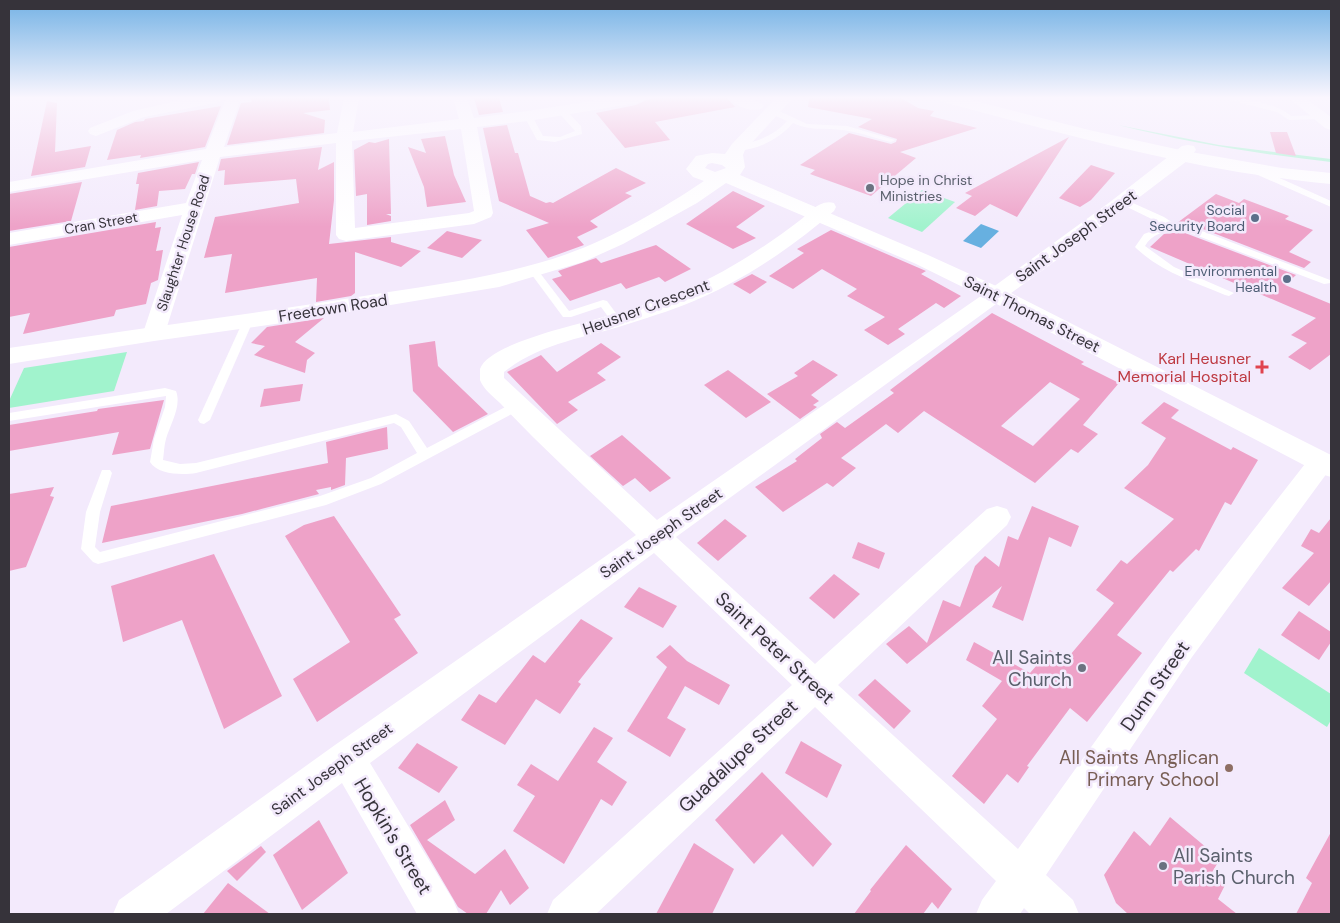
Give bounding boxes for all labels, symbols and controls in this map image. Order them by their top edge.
place label: Hope in Christ Ministries [880,171,972,205]
street label: Slaughter House Road [152,173,214,313]
marker: Hope in Christ Ministries [864,182,876,194]
street label: Saint Joseph Street [1011,185,1141,287]
place label: Social Security Board [1149,201,1245,235]
street label: Cran Street [63,208,139,238]
marker: Social Security Board [1249,212,1261,224]
place label: Environmental Health [1185,262,1277,296]
street label: Saint Thomas Street [960,271,1104,357]
marker: Environmental Health [1281,273,1293,285]
street label: Heusner Crescent [580,274,712,340]
street label: Freetown Road [277,289,389,327]
place label: Karl Heusner Memorial Hospital [1118,348,1251,387]
marker: Karl Heusner Memorial Hospital [1255,360,1269,374]
street label: Saint Joseph Street [596,483,726,583]
street label: Saint Peter Street [710,586,840,710]
street label: Dunn Street [1115,636,1195,736]
place label: All Saints Church [992,645,1072,692]
marker: All Saints Church [1076,662,1088,674]
street label: Guadalupe Street [673,694,803,818]
street label: Saint Joseph Street [267,718,397,820]
place label: All Saints Anglican Primary School [1059,745,1219,792]
marker: All Saints Anglican Primary School [1223,762,1235,774]
street label: Hopkin's Street [348,773,438,899]
place label: All Saints Parish Church [1173,843,1295,890]
marker: All Saints Parish Church [1157,860,1169,872]

